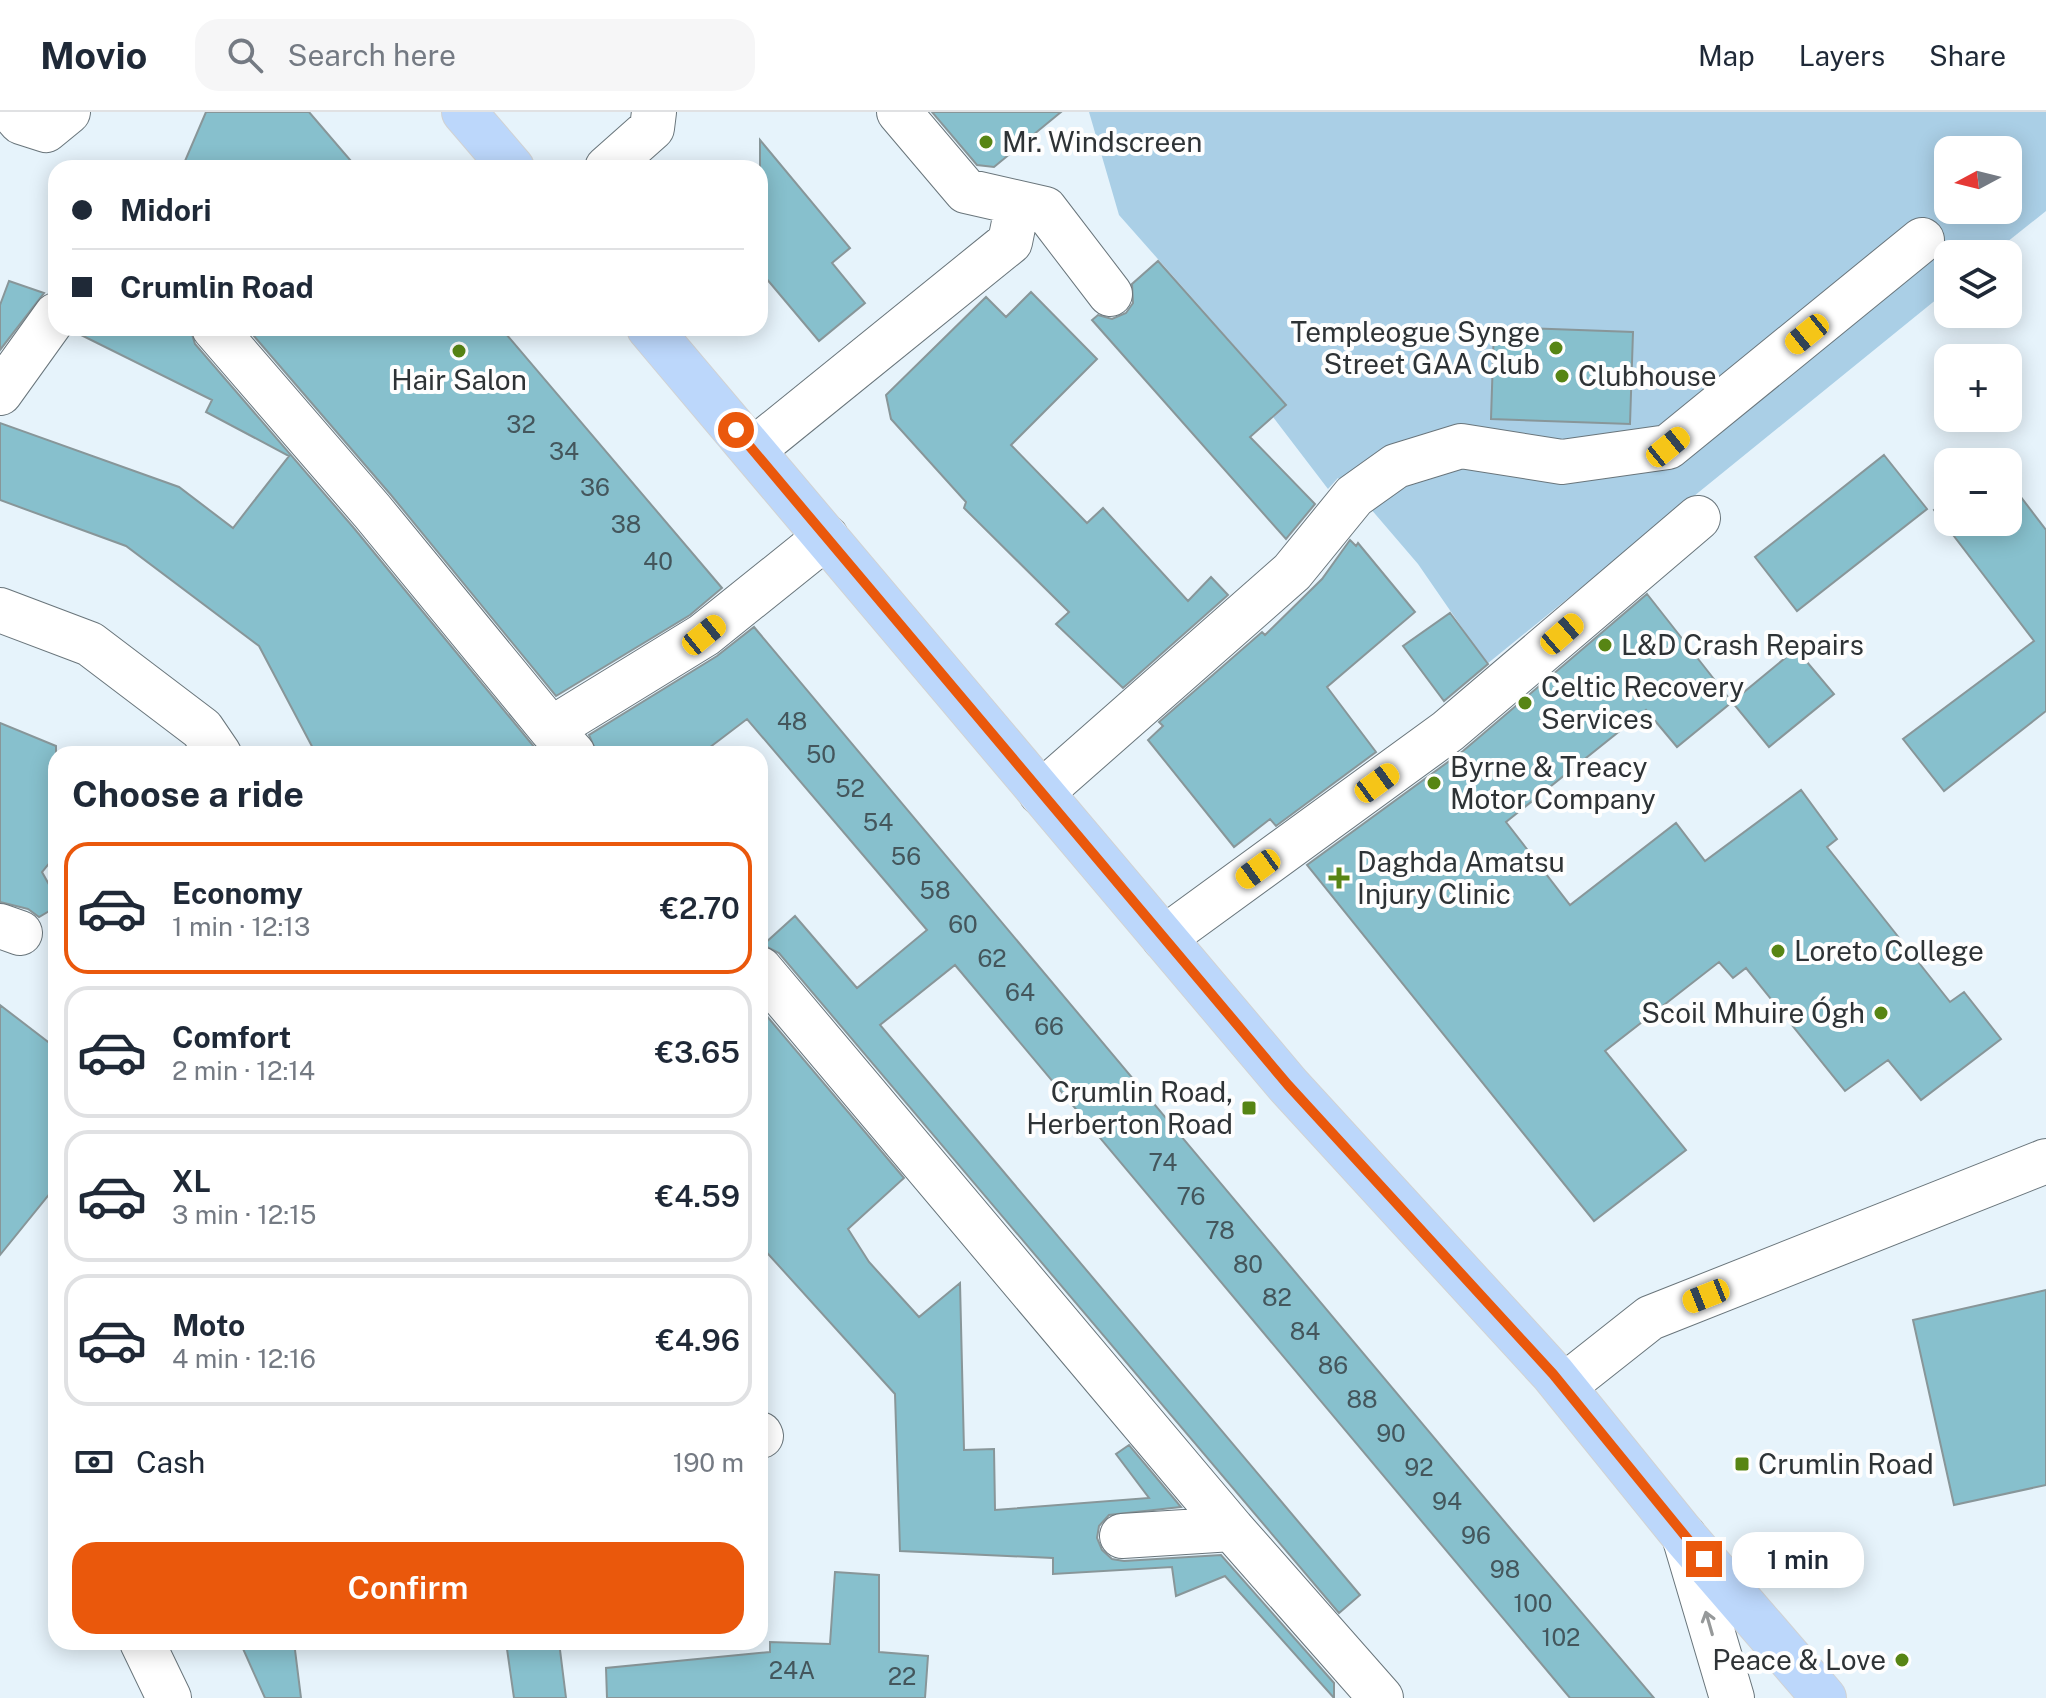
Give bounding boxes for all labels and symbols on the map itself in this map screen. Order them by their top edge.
place label: Mr. Windscreen [1002,125,1202,158]
marker: Mr. Windscreen [977,133,995,151]
north arrow [1934,136,2022,224]
car [1781,310,1833,358]
place label: Templeogue Synge Street GAA Club [1291,315,1540,380]
marker: Templeogue Synge Street GAA Club [1547,339,1565,357]
marker: Hair Salon [450,342,468,360]
place label: Clubhouse [1578,359,1717,392]
place label: Hair Salon [391,363,527,396]
marker: Clubhouse [1553,367,1571,385]
house number: 32 [506,410,536,438]
route start [718,412,754,448]
car [1642,423,1694,471]
house number: 34 [549,437,579,465]
house number: 36 [580,473,610,501]
house number: 38 [611,510,641,538]
house number: 40 [643,547,673,575]
car [1536,609,1588,659]
car [678,611,730,659]
place label: L&D Crash Repairs [1621,628,1864,661]
marker: L&D Crash Repairs [1596,636,1614,654]
place label: Celtic Recovery Services [1541,670,1744,735]
marker: Celtic Recovery Services [1516,694,1534,712]
house number: 48 [777,707,807,735]
house number: 50 [806,740,836,768]
place label: Byrne & Treacy Motor Company [1450,750,1656,815]
car [1351,759,1403,807]
house number: 52 [835,774,865,802]
marker: Byrne & Treacy Motor Company [1425,774,1443,792]
house number: 54 [863,808,893,836]
house number: 56 [891,842,921,870]
car [1232,845,1284,893]
place label: Daghda Amatsu Injury Clinic [1357,845,1565,910]
marker: Daghda Amatsu Injury Clinic [1328,867,1350,889]
house number: 58 [920,876,950,904]
house number: 60 [948,910,978,938]
place label: Loreto College [1794,934,1984,967]
marker: Loreto College [1769,942,1787,960]
house number: 62 [977,944,1007,972]
house number: 64 [1005,978,1035,1006]
place label: Scoil Mhuire Ógh [1641,996,1865,1029]
marker: Scoil Mhuire Ógh [1872,1004,1890,1022]
house number: 66 [1034,1012,1064,1040]
place label: Crumlin Road, Herberton Road [1026,1075,1233,1140]
marker: Crumlin Road, Herberton Road [1240,1099,1258,1117]
house number: 74 [1149,1148,1177,1176]
house number: 76 [1177,1182,1205,1210]
house number: 78 [1205,1216,1235,1244]
house number: 80 [1233,1250,1263,1278]
car [1679,1276,1733,1316]
house number: 82 [1262,1283,1292,1311]
house number: 84 [1290,1317,1320,1345]
house number: 86 [1318,1351,1348,1379]
house number: 88 [1347,1385,1377,1413]
house number: 90 [1376,1419,1406,1447]
place label: Crumlin Road [1758,1447,1934,1480]
house number: 92 [1404,1453,1434,1481]
marker: Crumlin Road [1733,1455,1751,1473]
house number: 94 [1432,1487,1462,1515]
house number: 96 [1461,1521,1491,1549]
callout: 1 min [1732,1531,1864,1587]
route end [1686,1541,1722,1577]
house number: 98 [1490,1555,1520,1583]
house number: 100 [1514,1589,1553,1617]
one-way arrow [1701,1611,1716,1637]
house number: 102 [1542,1623,1580,1651]
place label: Peace & Love [1712,1643,1886,1676]
marker: Peace & Love [1893,1651,1911,1669]
house number: 24A [769,1656,815,1684]
house number: 22 [888,1662,916,1690]

